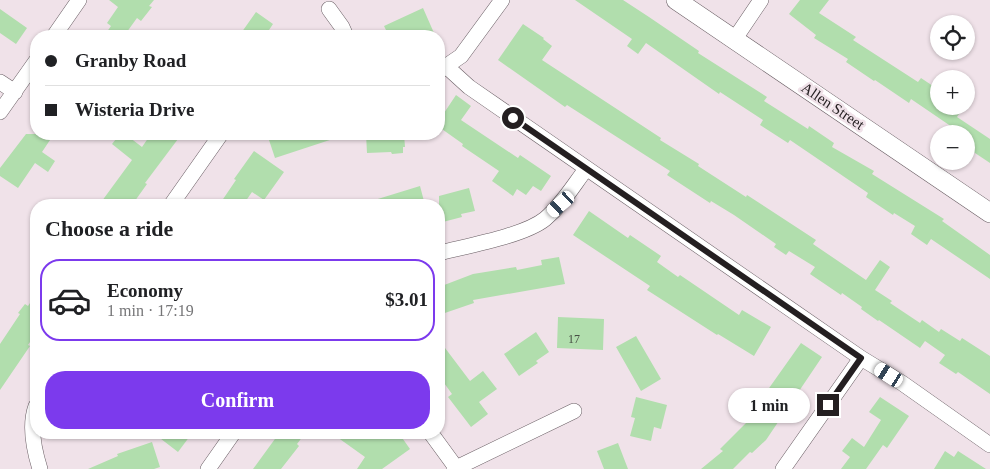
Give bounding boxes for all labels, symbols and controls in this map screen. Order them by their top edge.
map controls [930,15,975,170]
button: locate [930,15,975,60]
text: Granby Road [75,50,186,71]
button: + [930,70,975,115]
street label: Allen Street [799,79,868,133]
text: Wisteria Drive [75,99,194,120]
route start [502,107,524,129]
button: − [930,125,975,170]
car [544,188,577,220]
text: Choose a ride [45,216,173,241]
icon: car [47,278,92,323]
text: Economy [107,280,183,301]
text: $3.01 [385,289,428,310]
text: 1 min · 17:19 [107,302,194,319]
house number: 17 [568,332,580,346]
car [872,361,905,389]
button: Confirm [45,371,430,429]
callout: 1 min [728,388,810,422]
route end [817,394,839,416]
text: 1 min [750,397,788,414]

